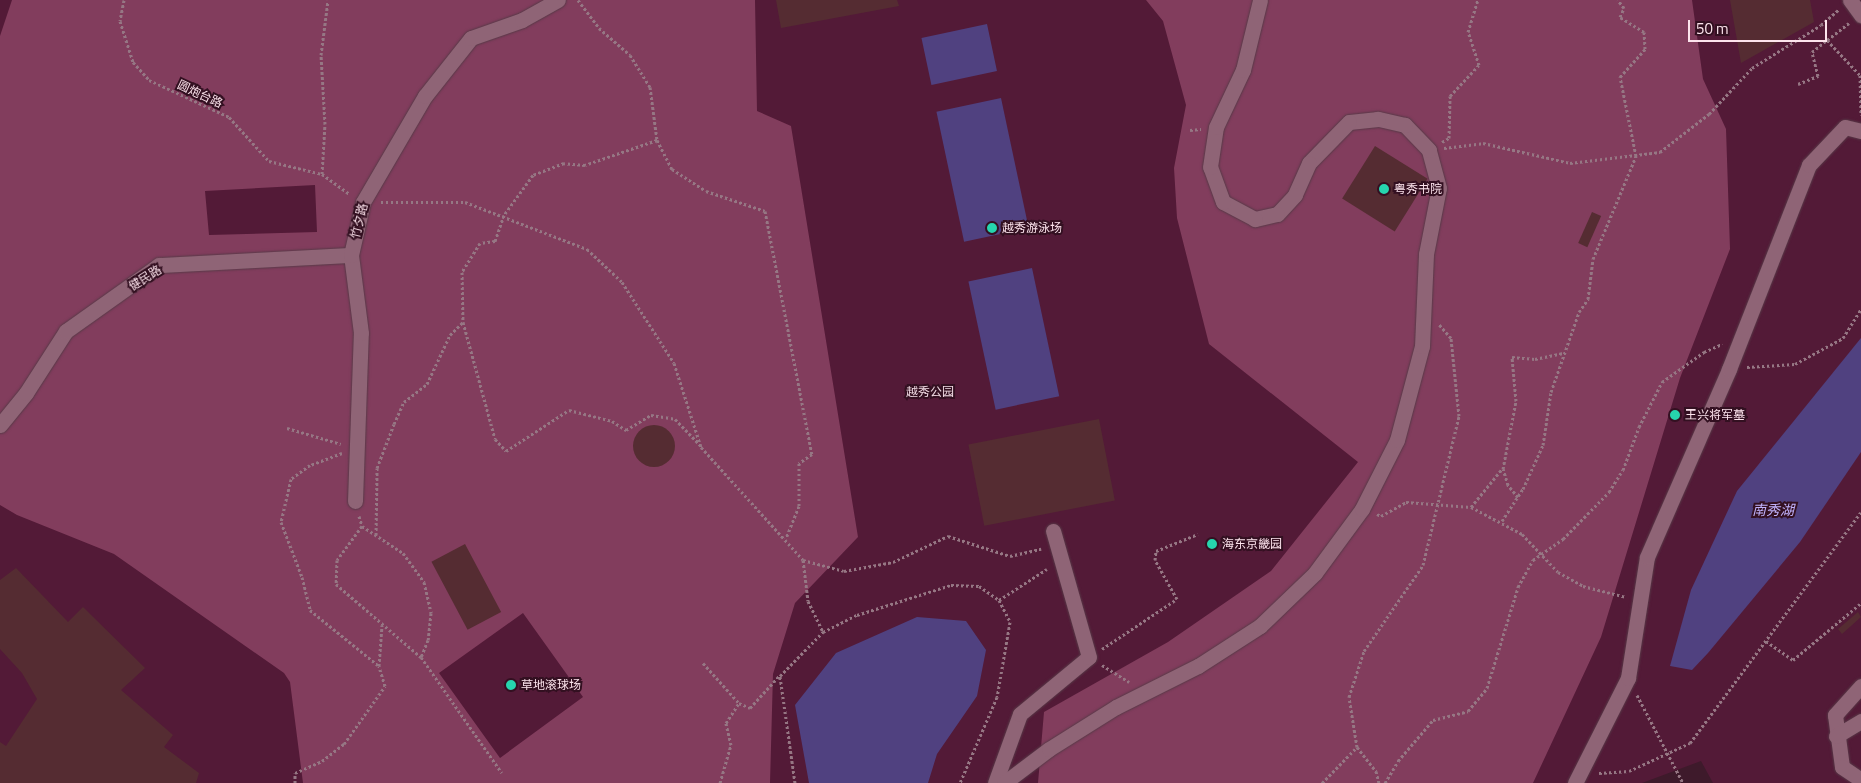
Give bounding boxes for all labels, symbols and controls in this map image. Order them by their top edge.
scale bar [1691,10,1830,42]
text: 50 m [1696,17,1729,40]
street label: 圆炮台路 [175,77,225,111]
place label: 粤秀书院 [1394,182,1442,196]
marker: 粤秀书院 [1378,183,1390,195]
street label: 竹夕路 [348,202,370,240]
place label: 越秀游泳场 [1002,221,1062,235]
marker: 越秀游泳场 [986,222,998,234]
street label: 健民路 [126,262,164,294]
park label: 越秀公园 [906,385,954,399]
place label: 王兴将军墓 [1685,408,1745,422]
marker: 王兴将军墓 [1669,409,1681,421]
water label: 南秀湖 [1752,502,1794,518]
place label: 海东京畿园 [1222,537,1282,551]
marker: 海东京畿园 [1206,538,1218,550]
place label: 草地滚球场 [521,678,581,692]
marker: 草地滚球场 [505,679,517,691]

